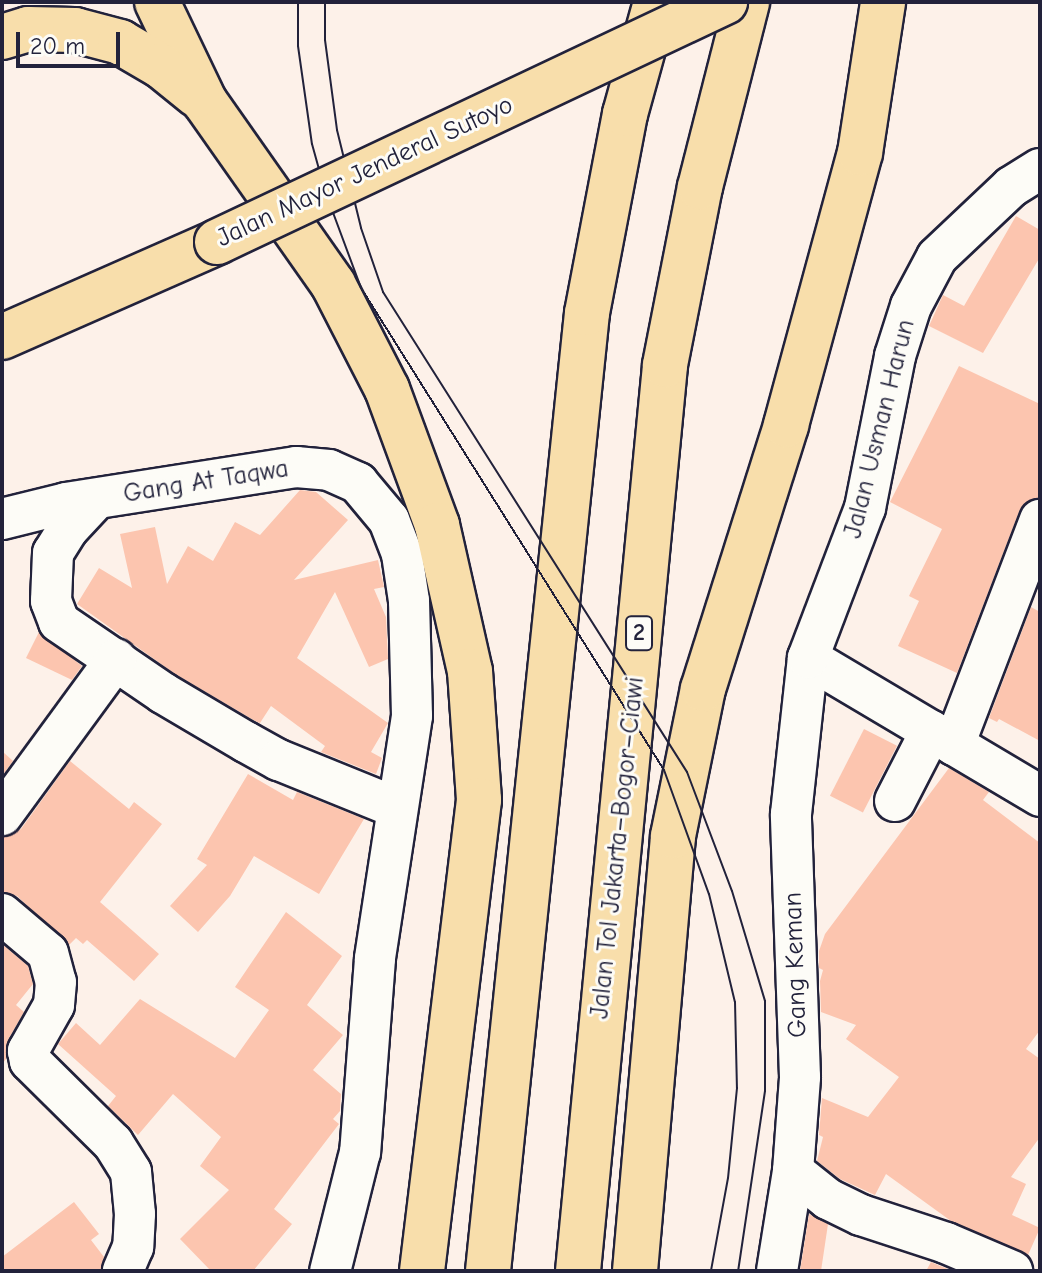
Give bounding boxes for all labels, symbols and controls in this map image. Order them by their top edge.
scale bar [20,16,124,66]
text: 20 m [30,32,85,60]
street label: Jalan Mayor Jenderal Sutoyo [212,90,518,254]
street label: Jalan Usman Harun [838,316,922,542]
street label: Gang At Taqwa [121,454,291,510]
road number: 2 [625,613,653,653]
street label: Jalan Tol Jakarta–Bogor–Ciawi [585,676,651,1020]
street label: Gang Keman [778,892,814,1038]

